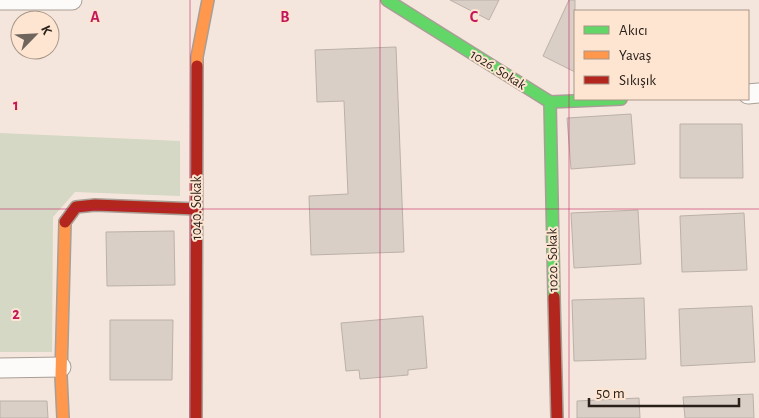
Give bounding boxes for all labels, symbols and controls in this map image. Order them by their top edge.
text: A [90,9,100,25]
text: B [280,9,290,25]
text: C [470,9,479,25]
north arrow [10,10,60,60]
legend [574,10,749,100]
text: Akıcı [619,23,648,38]
text: K [38,24,54,37]
street label: 1026. Sokak [468,47,529,93]
text: Yavaş [619,48,651,63]
text: Sıkışık [619,73,656,88]
text: 1 [13,97,19,113]
street label: 1040. Sokak [190,175,204,240]
street label: 1020. Sokak [545,227,561,292]
text: 2 [12,306,20,322]
scale bar [589,376,739,408]
text: 50 m [596,386,625,401]

